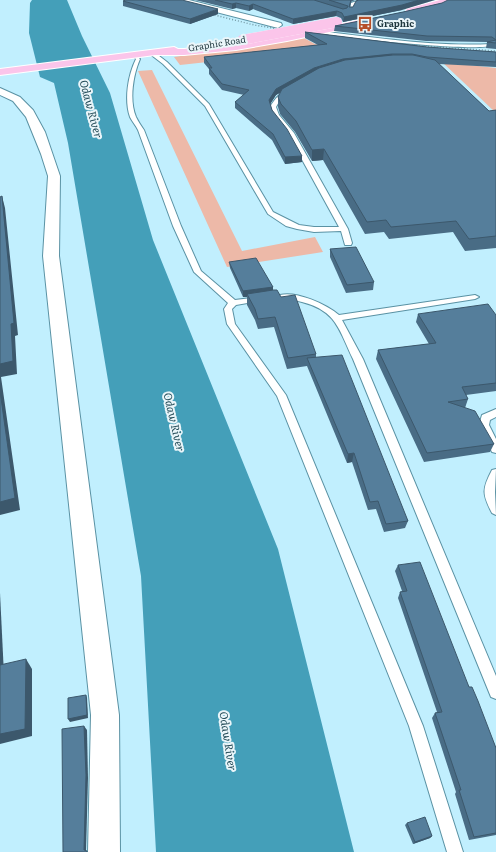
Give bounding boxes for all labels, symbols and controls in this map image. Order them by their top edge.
bus stop icon: Graphic [356,15,374,33]
place label: Graphic [377,16,414,30]
street label: Graphic Road [187,31,247,54]
water label: Odaw River [77,78,107,140]
water label: Odaw River [160,391,189,453]
water label: Odaw River [216,710,242,772]

